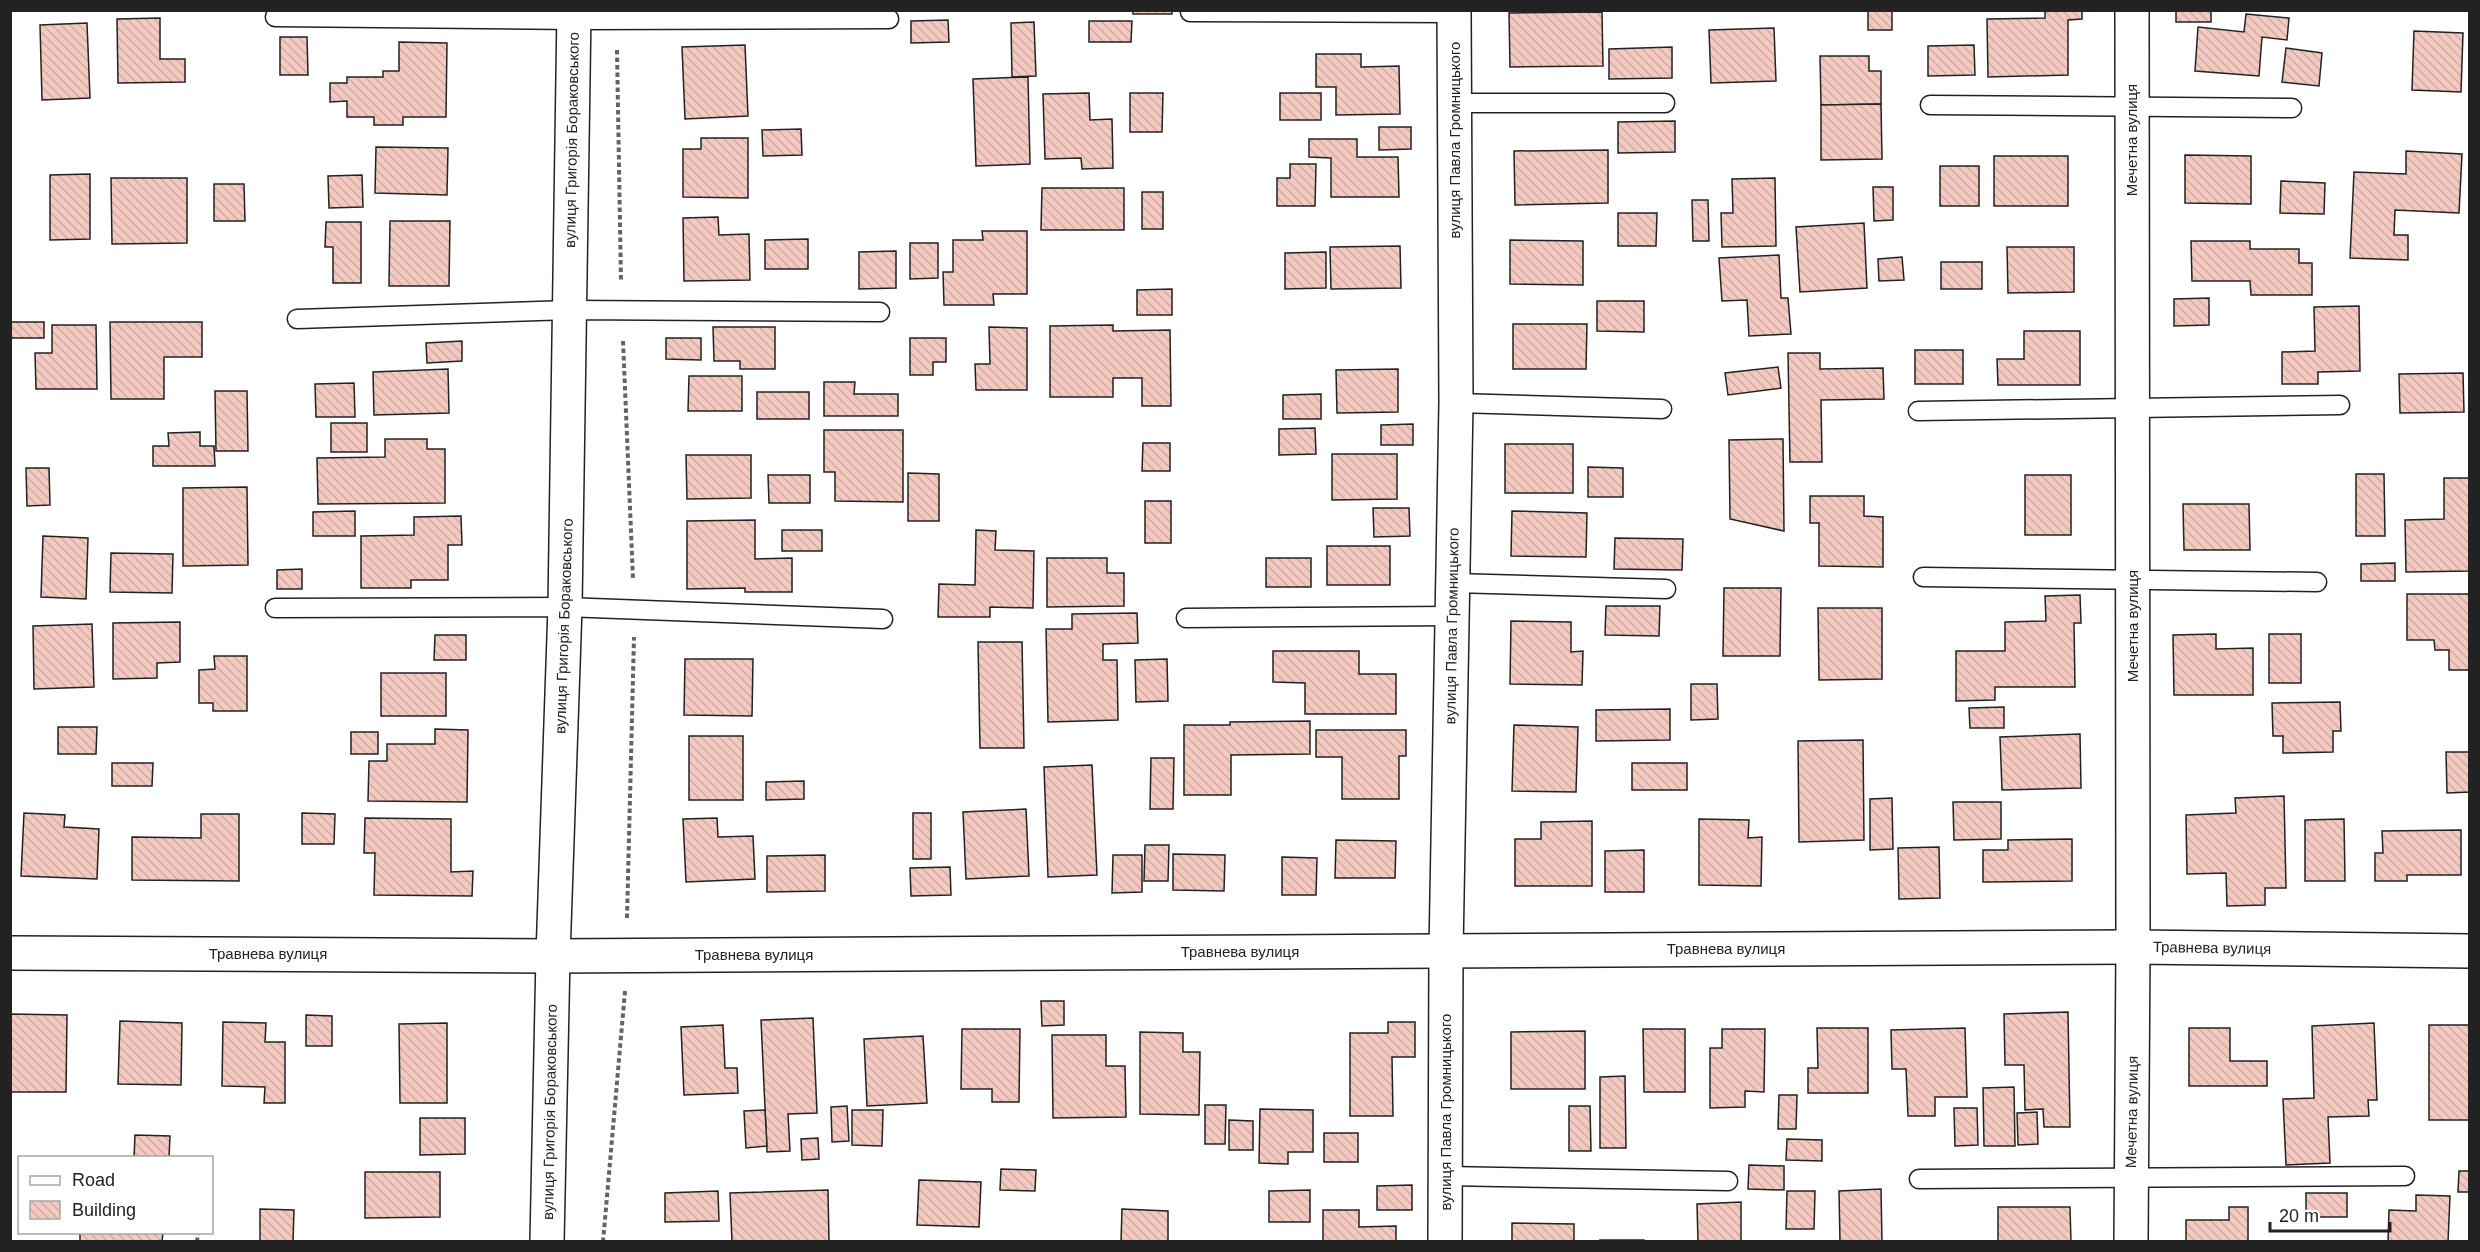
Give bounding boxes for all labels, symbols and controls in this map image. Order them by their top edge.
street label: вулиця Григорія Бораковського [561,32,582,248]
street label: вулиця Павла Громницького [1446,42,1463,238]
street label: Мечетна вулиця [2123,84,2140,196]
street label: вулиця Григорія Бораковського [551,518,576,734]
street label: вулиця Павла Громницького [1441,527,1462,724]
street label: Мечетна вулиця [2124,570,2141,682]
street label: Травнева вулиця [2153,938,2271,957]
street label: Травнева вулиця [1667,940,1785,957]
street label: Травнева вулиця [1181,943,1299,960]
street label: Травнева вулиця [209,945,327,962]
street label: Травнева вулиця [695,946,813,963]
street label: вулиця Григорія Бораковського [539,1004,560,1220]
street label: вулиця Павла Громницького [1437,1014,1454,1210]
street label: Мечетна вулиця [2122,1056,2141,1168]
legend [18,1156,213,1234]
text: Road [72,1170,115,1190]
scale bar [2270,1195,2390,1233]
text: Building [72,1200,136,1220]
text: 20 m [2279,1206,2319,1226]

